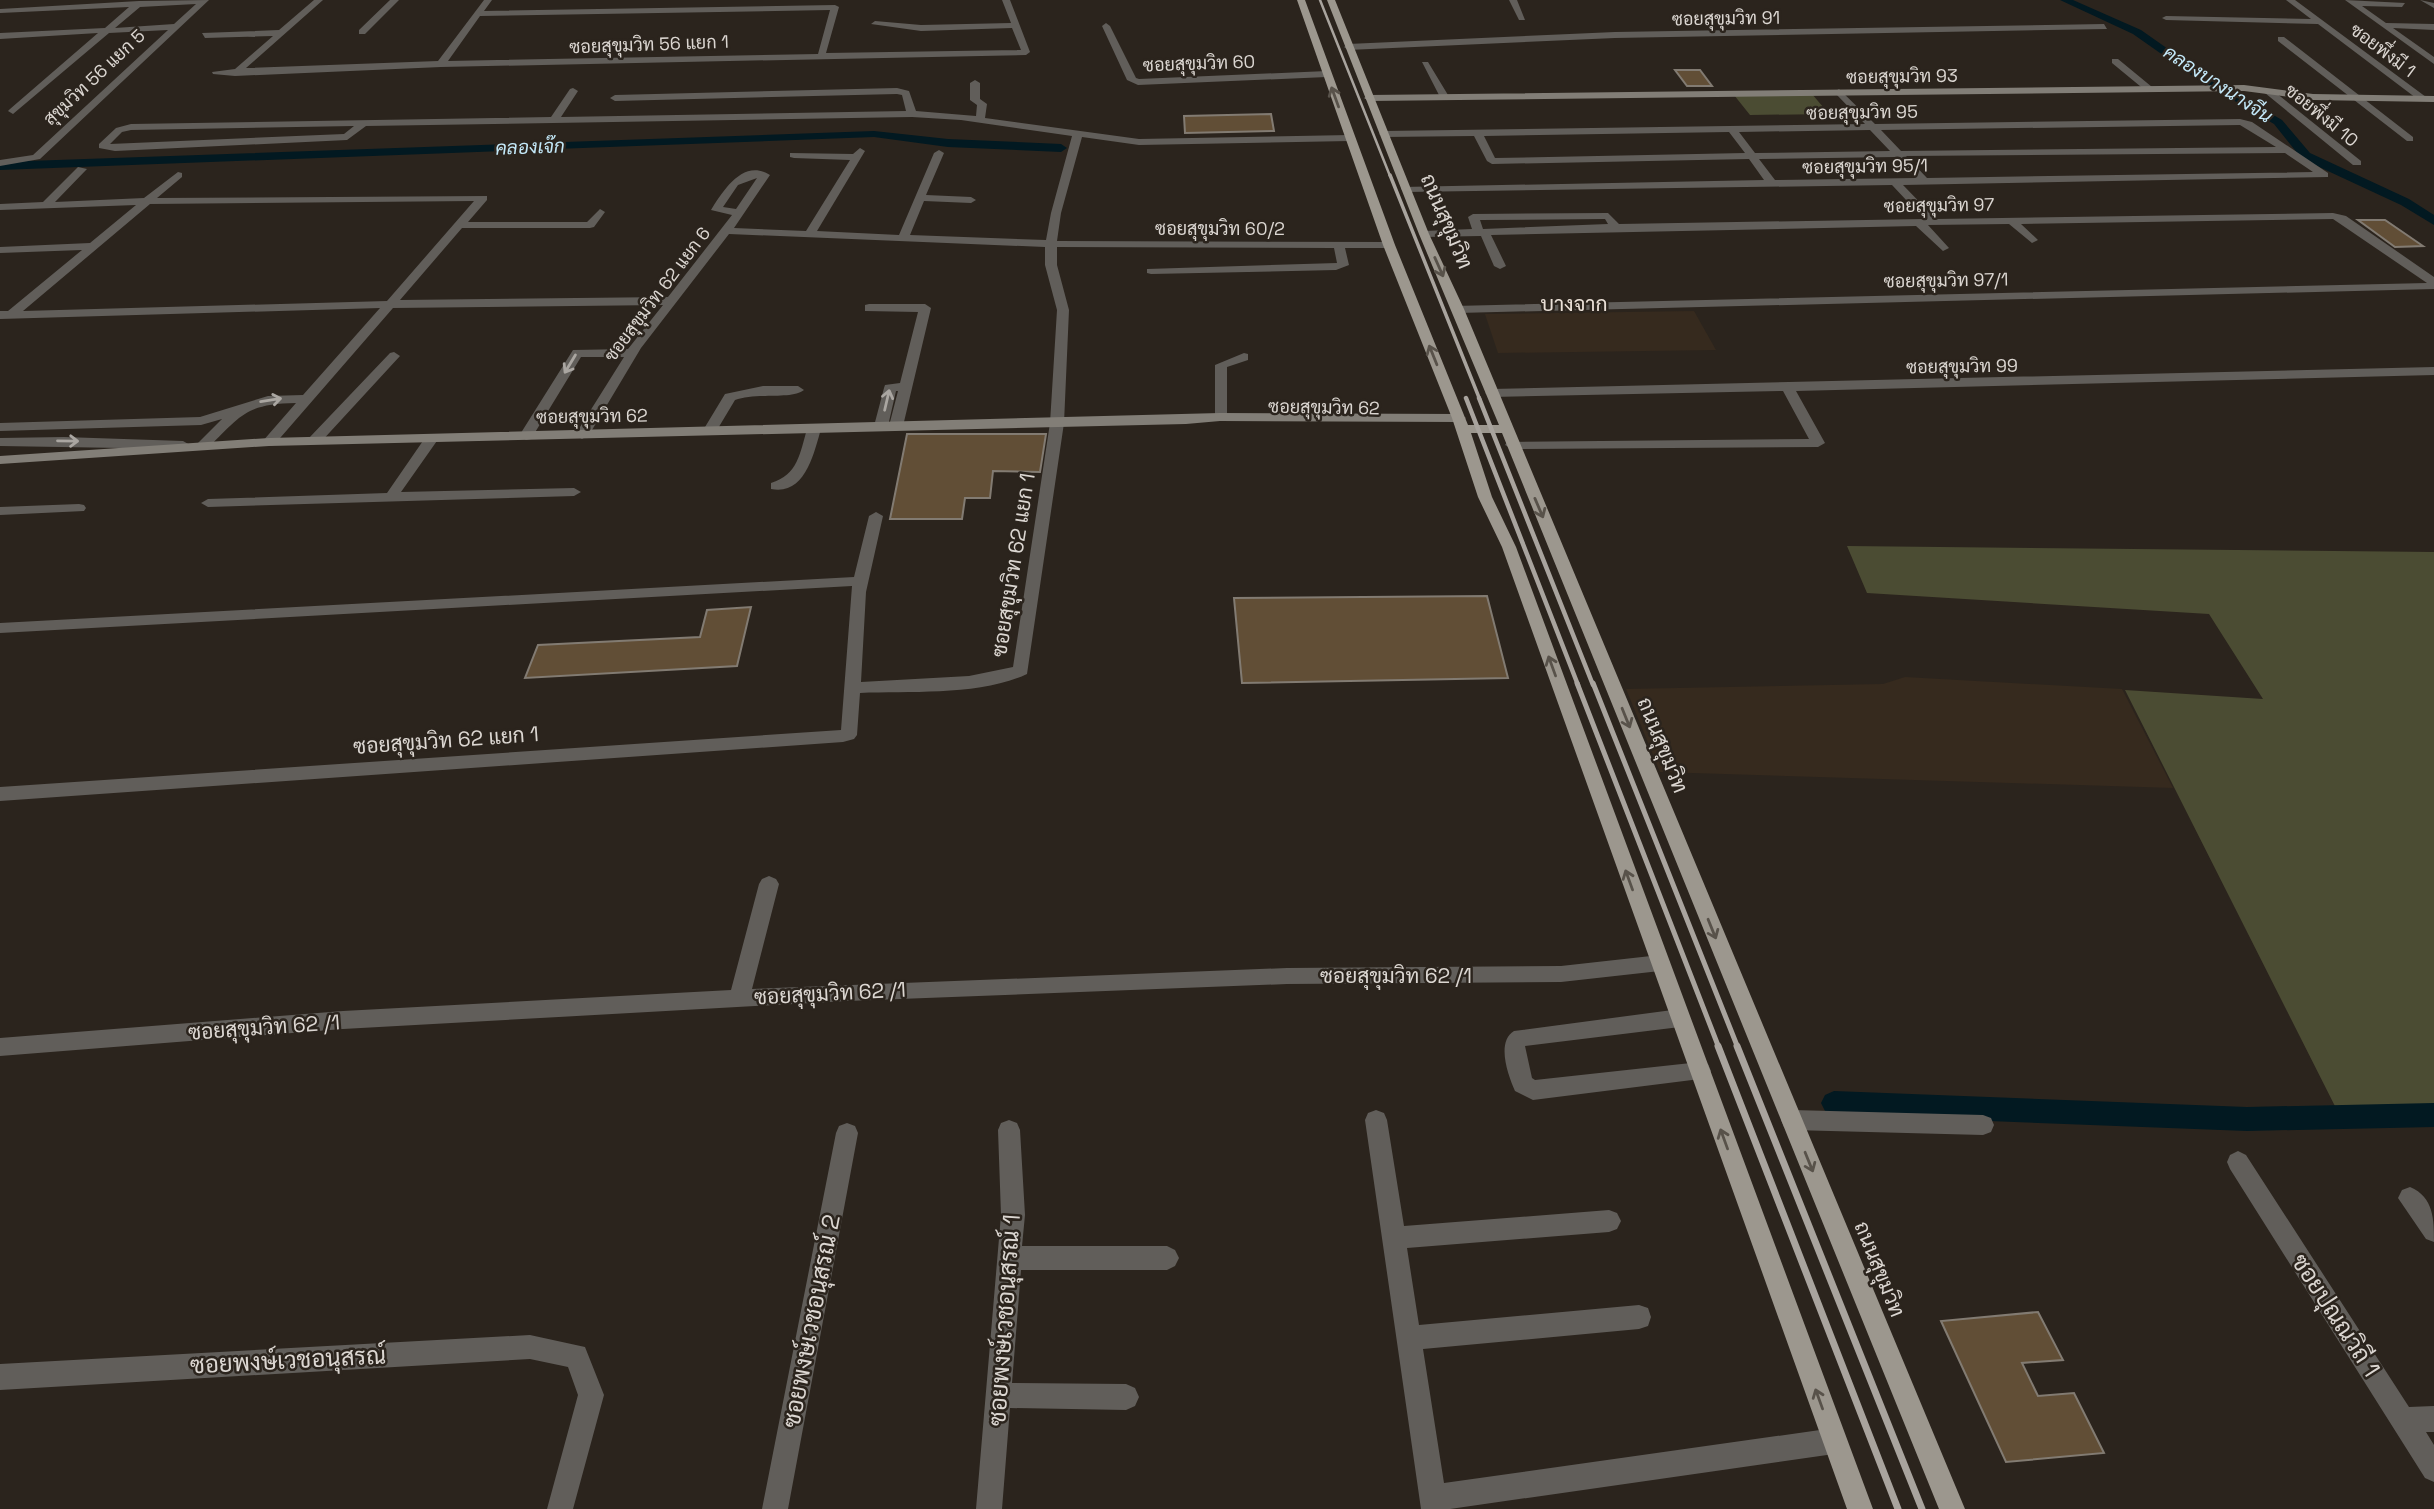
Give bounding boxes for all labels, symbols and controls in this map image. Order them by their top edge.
street label: ซอยสุขุมวิท 91 [1672,6,1780,31]
street label: ซอยพึ่งมี 1 [2346,15,2423,82]
street label: สุขุมวิท 56 แยก 5 [38,24,150,131]
street label: ซอยสุขุมวิท 56 แยก 1 [569,30,729,59]
water label: คลองบางนางจีน [2159,39,2277,129]
street label: ซอยสุขุมวิท 60 [1142,50,1256,77]
street label: ซอยสุขุมวิท 93 [1846,64,1958,89]
street label: ซอยพึ่งมี 10 [2281,75,2366,152]
one-way arrow [1328,86,1340,108]
street label: ซอยสุขุมวิท 95 [1806,100,1918,125]
water label: คลองเจ๊ก [495,133,565,161]
street label: ซอยสุขุมวิท 95/1 [1802,153,1928,180]
street label: ถนนสุขุมวิท [1414,169,1479,273]
street label: ซอยสุขุมวิท 97 [1883,193,1995,218]
street label: ซอยสุขุมวิท 60/2 [1155,217,1285,241]
street label: ซอยสุขุมวิท 62 แยก 6 [599,222,716,367]
one-way arrow [1433,256,1446,278]
street label: ซอยสุขุมวิท 97/1 [1883,267,2009,294]
district label: บางจาก [1540,290,1608,317]
one-way arrow [1426,345,1439,366]
one-way arrow [563,354,577,374]
street label: ซอยสุขุมวิท 99 [1906,354,2018,379]
one-way arrow [881,389,895,412]
one-way arrow [259,394,282,407]
street label: ซอยสุขุมวิท 62 [1268,395,1380,420]
street label: ซอยสุขุมวิท 62 [536,404,648,429]
one-way arrow [56,434,79,448]
street label: ซอยสุขุมวิท 62 แยก 1 [985,471,1042,659]
one-way arrow [1533,497,1546,518]
one-way arrow [1545,655,1557,677]
street label: ถนนสุขุมวิท [1631,693,1694,797]
one-way arrow [1620,707,1633,729]
street label: ซอยสุขุมวิท 62 แยก 1 [352,720,540,761]
one-way arrow [1622,869,1635,891]
one-way arrow [1707,917,1720,939]
street label: ซอยสุขุมวิท 62 /1 [1320,962,1472,990]
street label: ซอยสุขุมวิท 62 /1 [753,976,907,1011]
street label: ซอยสุขุมวิท 62 /1 [187,1008,341,1047]
one-way arrow [1717,1129,1730,1151]
one-way arrow [1803,1150,1816,1172]
street label: ซอยพงษ์เวชอนุสรณ์ 2 [775,1212,848,1431]
street label: ซอยพงษ์เวชอนุสรณ์ 1 [981,1213,1028,1427]
street label: ถนนสุขุมวิท [1848,1217,1911,1321]
street label: ซอยปุณณวิถี 1 [2284,1248,2387,1383]
street label: ซอยพงษ์เวชอนุสรณ์ [189,1339,387,1382]
one-way arrow [1811,1389,1824,1411]

